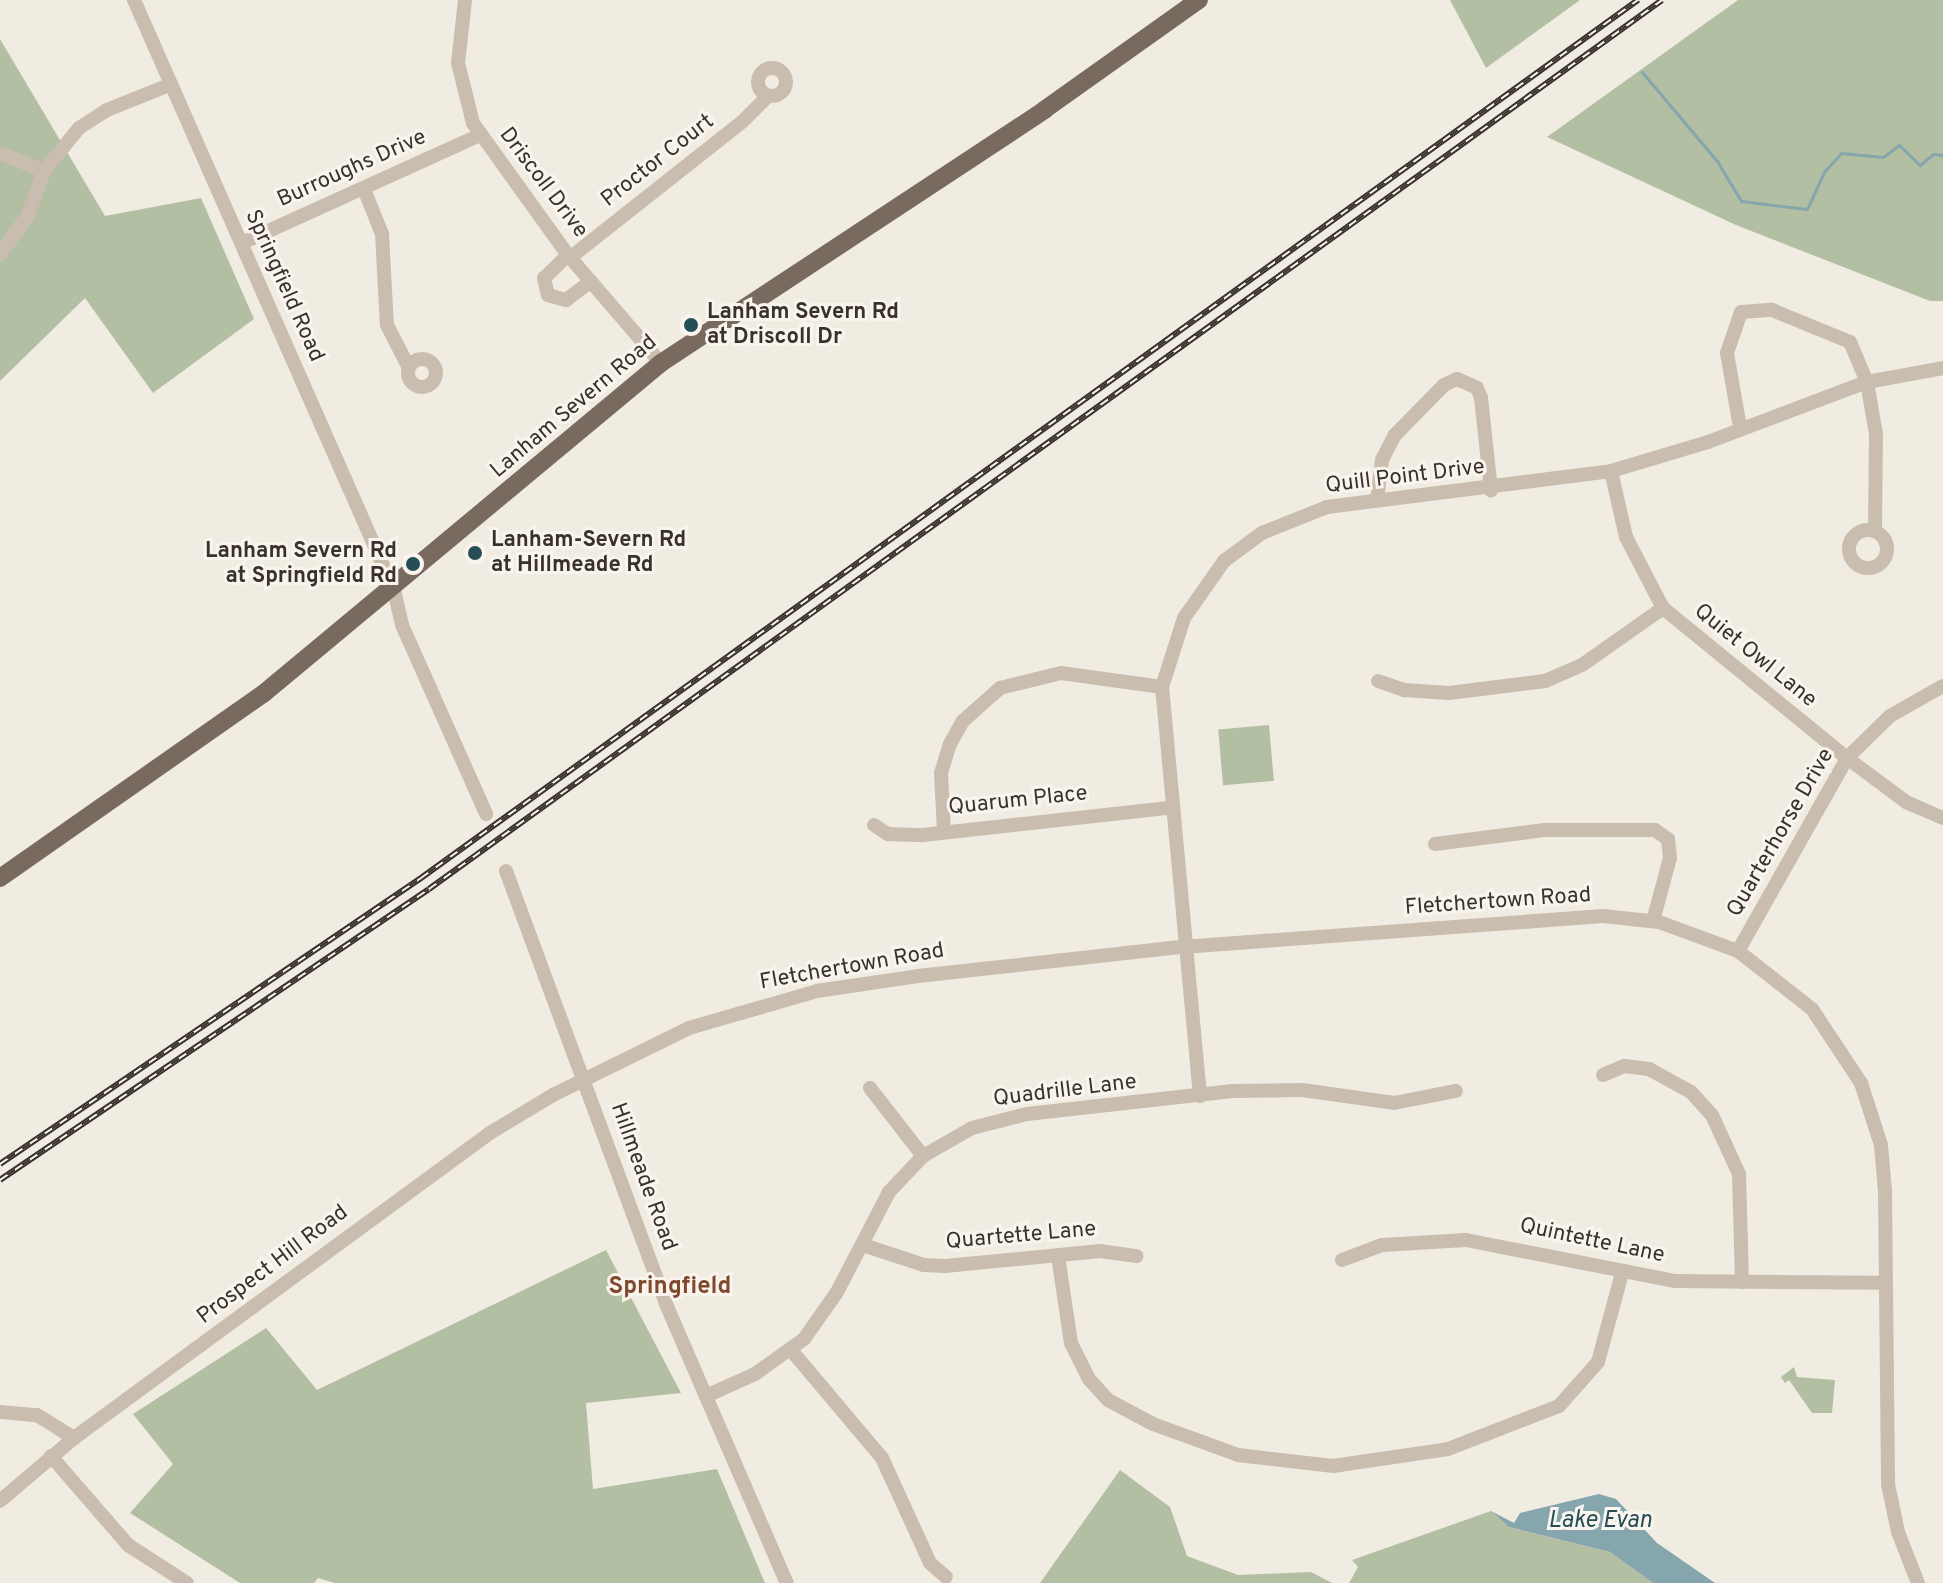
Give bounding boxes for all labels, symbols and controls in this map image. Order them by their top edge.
street label: Proctor Court [596,109,720,213]
street label: Driscoll Drive [493,123,593,243]
street label: Burroughs Drive [273,124,431,214]
street label: Springfield Road [239,206,329,366]
place label: Lanham Severn Rd at Driscoll Dr [707,299,899,350]
marker: Lanham Severn Rd at Driscoll Dr [682,316,700,334]
street label: Lanham Severn Road [485,330,663,484]
street label: Quill Point Drive [1324,454,1486,500]
place label: Lanham-Severn Rd at Hillmeade Rd [491,527,686,578]
place label: Lanham Severn Rd at Springfield Rd [205,538,397,590]
marker: Lanham-Severn Rd at Hillmeade Rd [466,544,484,562]
marker: Lanham Severn Rd at Springfield Rd [404,555,422,573]
street label: Quiet Owl Lane [1688,598,1822,714]
street label: Quarterhorse Drive [1722,744,1840,922]
street label: Quarum Place [947,781,1089,821]
street label: Fletchertown Road [1404,882,1592,922]
street label: Fletchertown Road [758,938,946,996]
street label: Quadrille Lane [992,1069,1138,1113]
street label: Hillmeade Road [604,1099,682,1255]
street label: Prospect Hill Road [192,1200,354,1330]
street label: Quintette Lane [1517,1213,1667,1269]
street label: Quartette Lane [945,1216,1097,1256]
district label: Springfield [609,1274,731,1302]
water label: Lake Evan [1548,1508,1652,1536]

